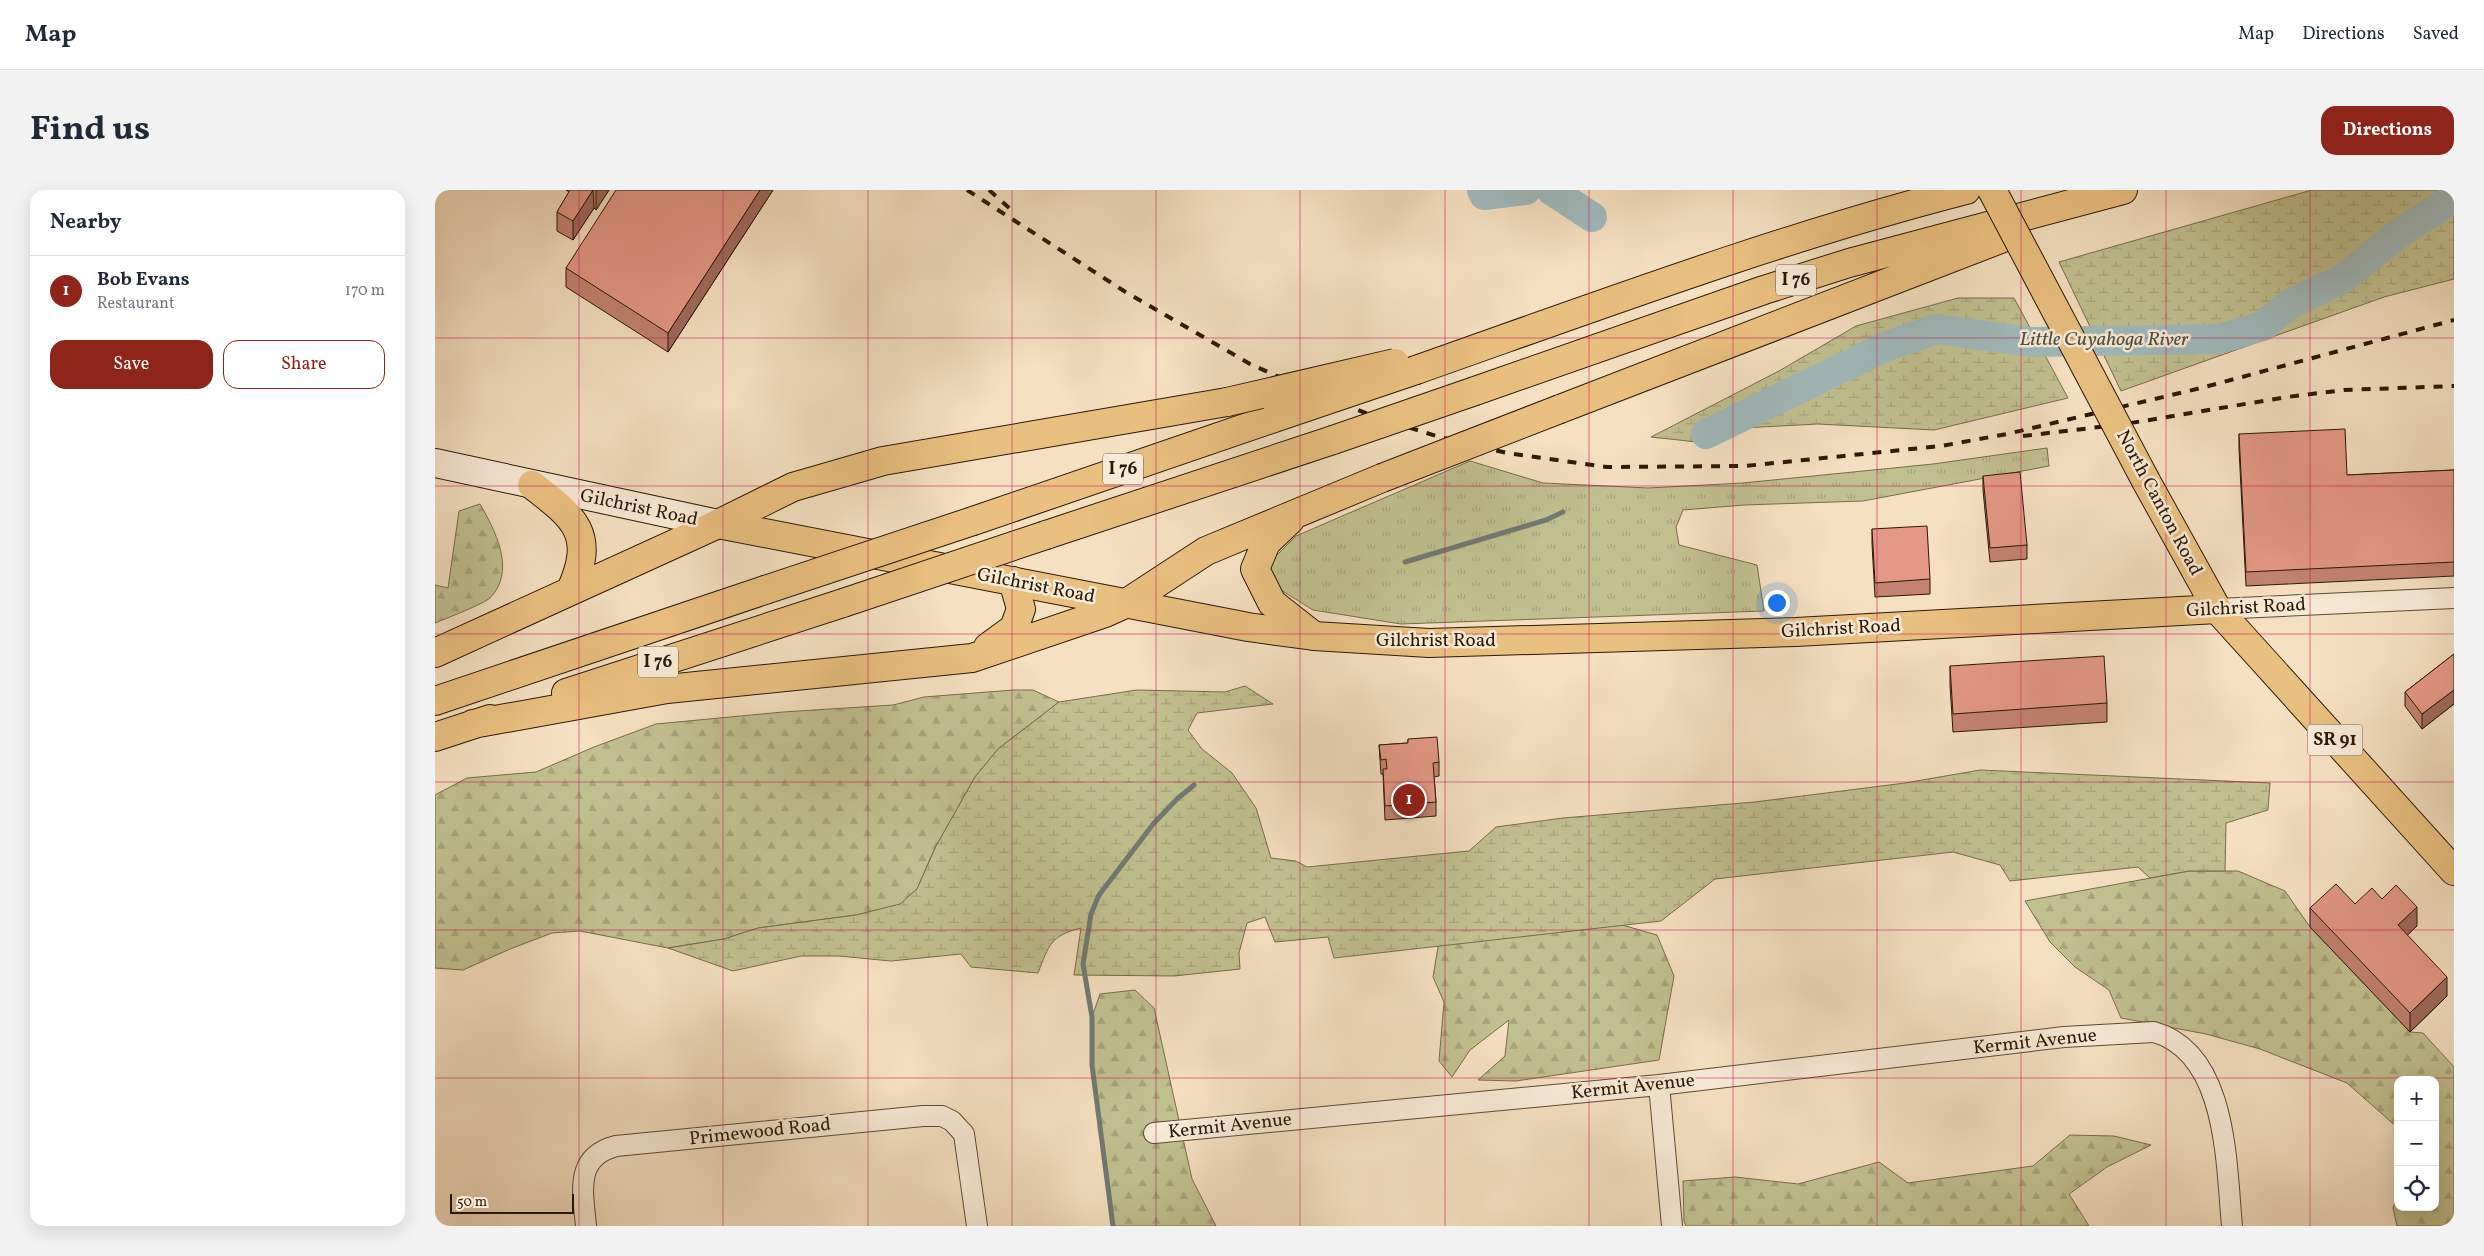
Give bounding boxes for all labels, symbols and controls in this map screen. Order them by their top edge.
text: Map [25,18,76,52]
text: Map [2238,22,2274,47]
text: Directions [2302,22,2385,47]
text: Saved [2413,22,2459,47]
text: Find us [30,106,150,154]
button: Directions [2321,106,2454,155]
text: Nearby [50,208,121,237]
road number: I 76 [1776,264,1816,296]
text: Bob Evans [97,267,190,293]
text: 1 [63,280,69,302]
text: 170 m [345,280,385,302]
text: Restaurant [97,293,175,315]
water label: Little Cuyahoga River [2019,326,2189,354]
button: Save [50,340,213,389]
button: Share [223,340,385,389]
street label: North Canton Road [2110,425,2208,581]
road number: I 76 [1103,454,1143,484]
street label: Gilchrist Road [578,483,700,533]
street label: Gilchrist Road [975,562,1097,610]
your location [1764,590,1790,616]
street label: Gilchrist Road [2185,592,2307,624]
street label: Gilchrist Road [1780,613,1902,645]
street label: Gilchrist Road [1376,628,1496,654]
road number: I 76 [638,647,678,678]
road number: SR 91 [2307,724,2363,756]
pin: 1 [1393,781,1425,819]
street label: Kermit Avenue [1972,1023,2098,1061]
street label: Kermit Avenue [1570,1068,1696,1106]
map controls [2394,1076,2439,1211]
button: + [2394,1076,2439,1121]
street label: Kermit Avenue [1167,1107,1293,1145]
street label: Primewood Road [688,1112,832,1152]
button: − [2394,1121,2439,1166]
button: locate [2394,1166,2439,1211]
scale bar [450,1191,574,1214]
text: 50 m [457,1193,487,1212]

